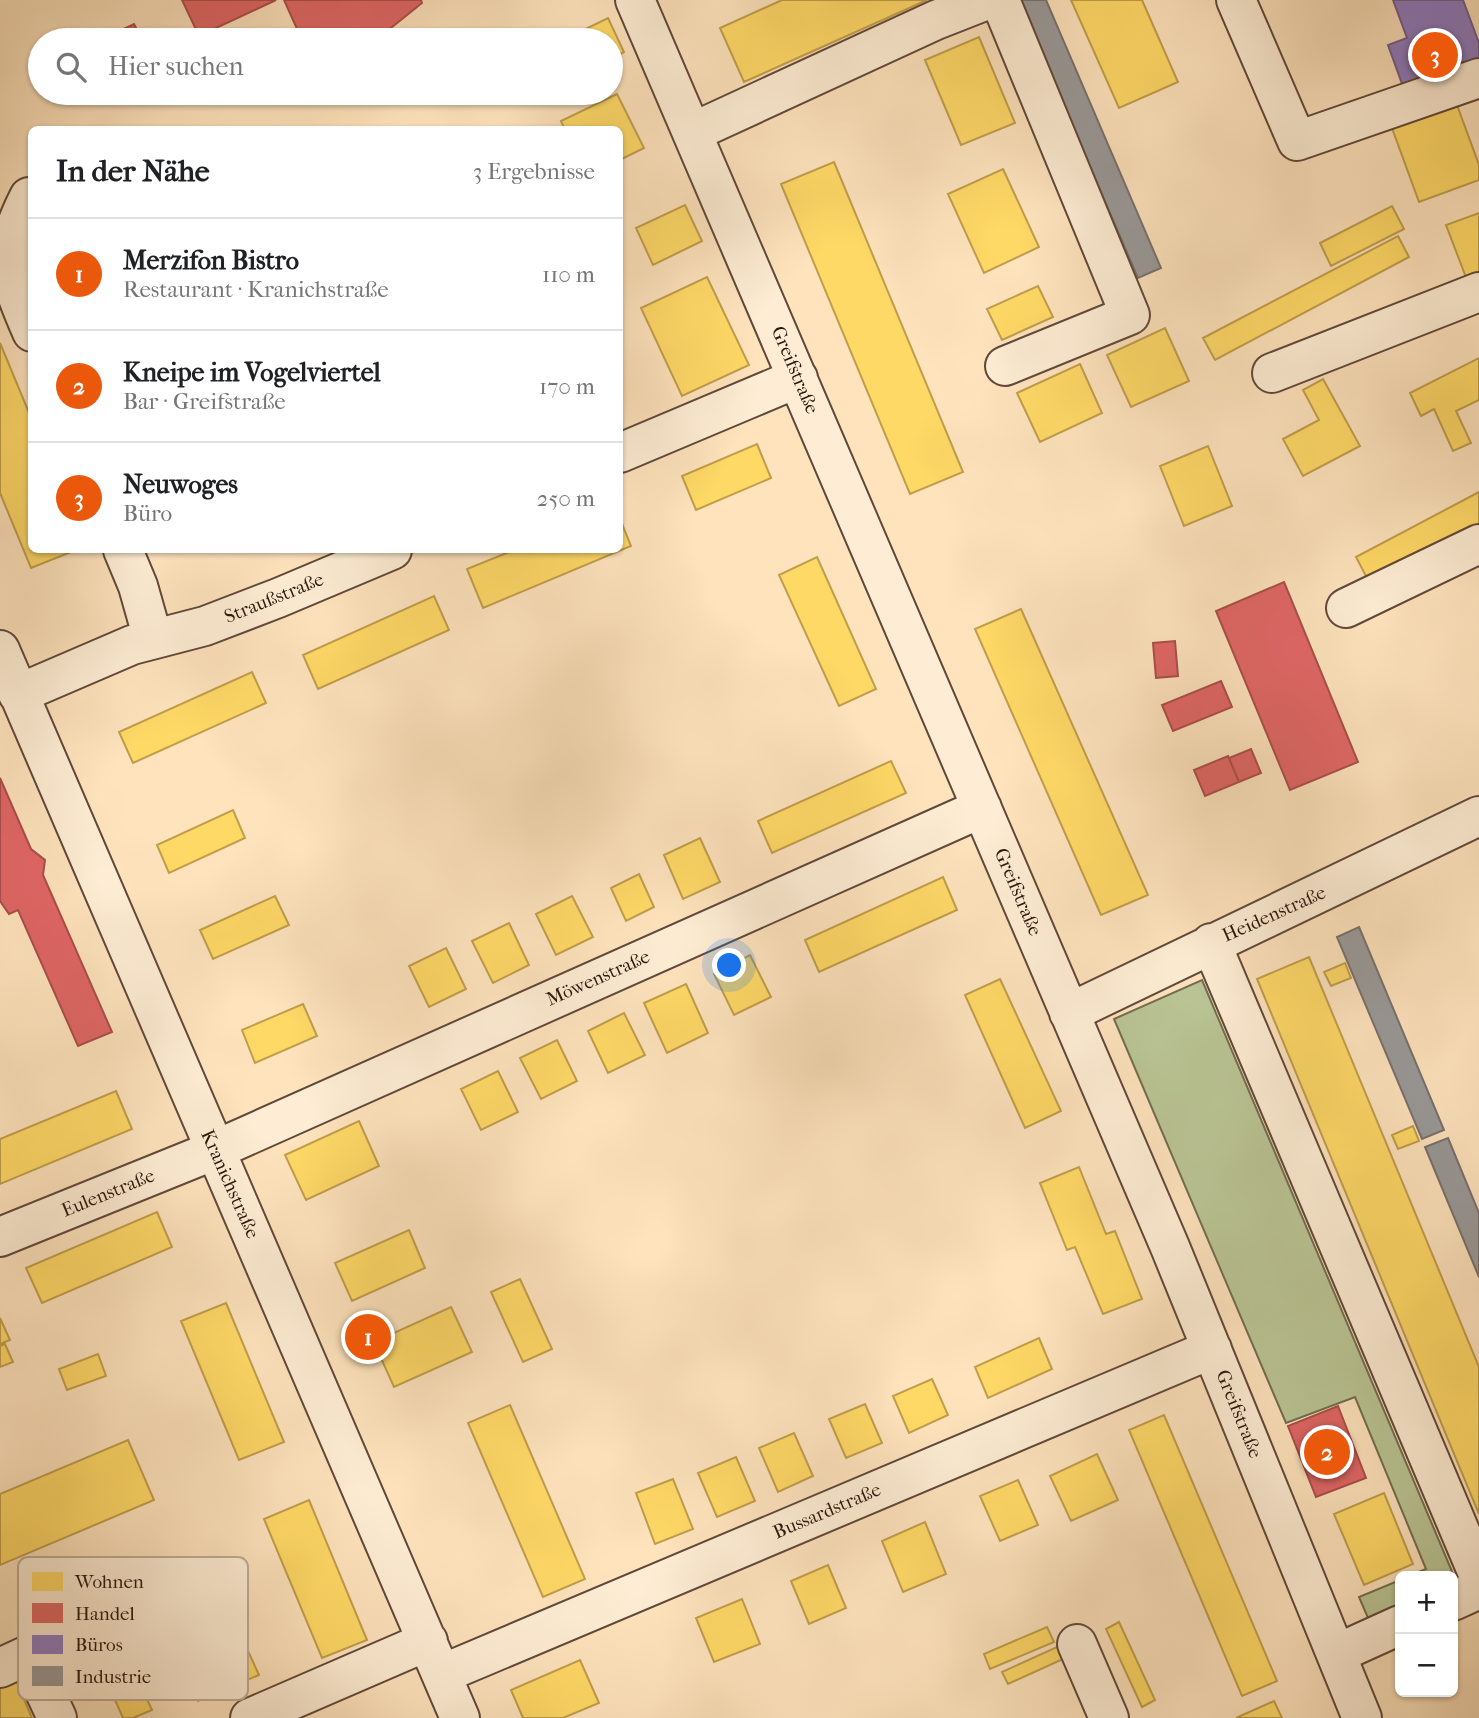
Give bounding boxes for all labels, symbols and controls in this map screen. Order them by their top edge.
search box [28,28,623,105]
pin: 3 [1412,29,1458,81]
icon: search [52,48,90,86]
text: Hier suchen [108,51,244,82]
text: In der Nähe [56,154,210,189]
text: 3 Ergebnisse [473,158,595,185]
text: Merzifon Bistro [123,245,299,276]
text: 1 [75,261,83,288]
text: 110 m [542,261,595,288]
text: Restaurant · Kranichstraße [123,276,389,303]
street label: Greifstraße [767,323,823,417]
text: Kneipe im Vogelviertel [123,357,381,388]
text: 2 [73,373,85,400]
text: 170 m [539,373,595,400]
text: Bar · Greifstraße [123,388,286,415]
text: Neuwoges [123,469,238,500]
text: 3 [74,485,84,512]
text: 250 m [537,485,595,512]
text: Büro [123,500,172,527]
street label: Straußstraße [221,568,327,628]
street label: Greifstraße [990,845,1046,939]
street label: Heidenstraße [1219,881,1329,947]
street label: Möwenstraße [543,945,653,1011]
your location [712,948,746,982]
street label: Kranichstraße [196,1126,264,1242]
street label: Eulenstraße [58,1164,158,1222]
pin: 1 [345,1311,391,1363]
street label: Greifstraße [1211,1367,1267,1461]
pin: 2 [1304,1426,1350,1478]
street label: Bussardstraße [770,1478,884,1544]
legend [18,1557,248,1700]
text: Wohnen [74,1571,144,1593]
map controls [1395,1571,1458,1697]
button: + [1395,1571,1458,1634]
text: Handel [75,1603,135,1625]
text: Büros [75,1634,123,1656]
button: − [1395,1634,1458,1697]
text: Industrie [75,1666,151,1688]

